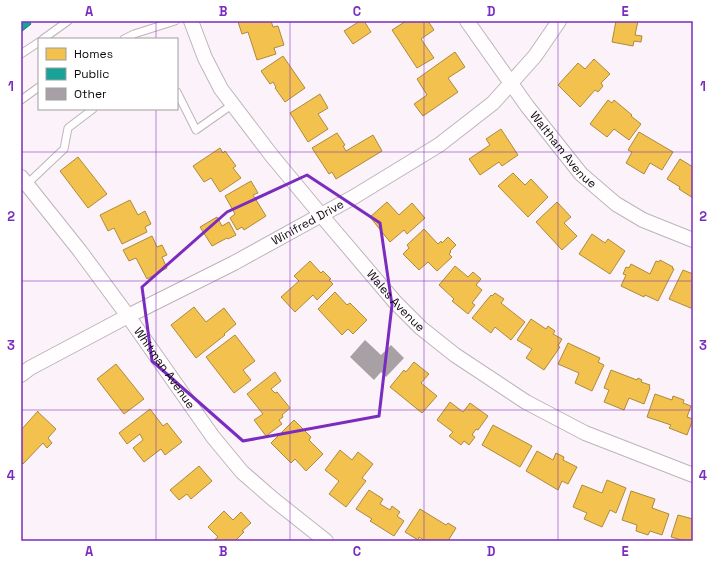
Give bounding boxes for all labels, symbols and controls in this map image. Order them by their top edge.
text: A [85,3,94,20]
text: B [219,3,228,20]
text: C [353,3,361,20]
text: D [487,3,496,20]
text: E [621,3,629,20]
legend [38,38,178,110]
text: Homes [74,46,113,62]
text: Public [74,66,109,82]
text: 1 [8,78,14,95]
text: 1 [700,78,706,95]
text: Other [74,86,107,102]
street label: Waltham Avenue [526,108,600,192]
street label: Winifred Drive [269,196,347,249]
text: 2 [7,208,15,225]
text: 2 [699,208,707,225]
street label: Wales Avenue [363,266,428,335]
street label: Whitman Avenue [130,324,199,412]
text: 3 [7,337,15,354]
text: 3 [699,337,707,354]
text: 4 [7,467,15,484]
text: 4 [699,467,707,484]
text: A [85,543,94,560]
text: B [219,543,228,560]
text: C [353,543,361,560]
text: D [487,543,496,560]
text: E [621,543,629,560]

